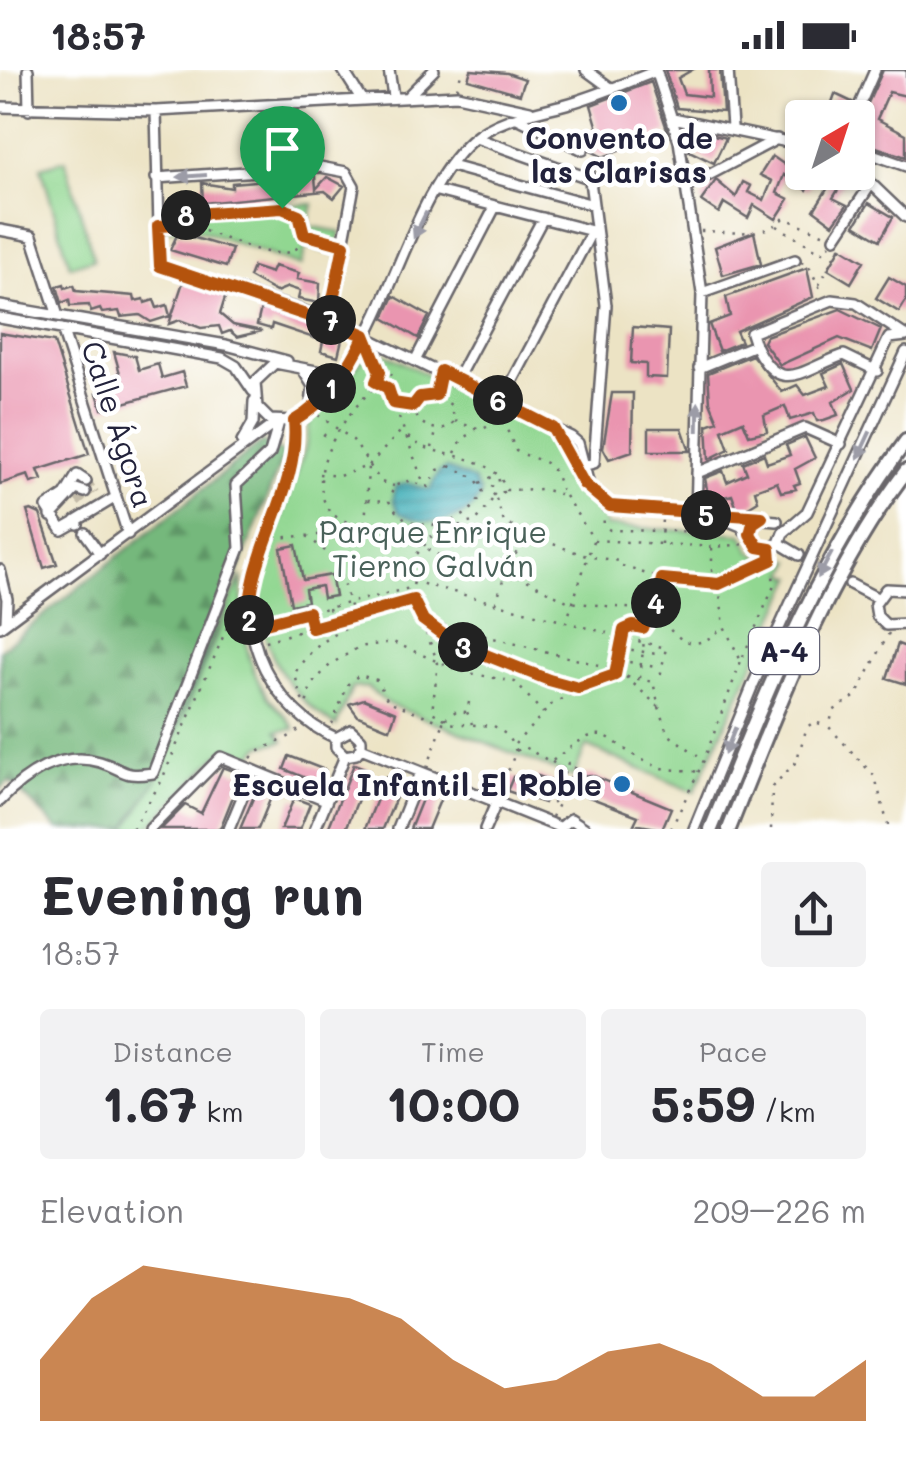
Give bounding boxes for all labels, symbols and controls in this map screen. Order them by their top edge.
text: 18:57 [50,10,146,60]
marker: Convento de las Clarisas [608,92,630,114]
north arrow [785,100,875,190]
map controls [785,100,875,190]
pin [240,106,325,209]
place label: Convento de las Clarisas [525,117,713,191]
icon: arrive [255,121,310,176]
one-way arrow [175,168,207,184]
pin: 8 [161,190,211,240]
text: 8 [177,197,195,233]
one-way arrow [411,211,428,240]
pin: 7 [306,295,356,345]
text: 7 [323,302,339,338]
street label: Calle Ágora [73,336,165,512]
pin: 1 [306,363,356,413]
text: 1 [325,370,337,406]
pin: 6 [473,375,523,425]
text: 6 [490,382,506,418]
one-way arrow [690,400,706,432]
one-way arrow [855,430,872,459]
pin: 5 [681,490,731,540]
text: 5 [698,497,714,533]
park label: Parque Enrique Tierno Galván [319,511,547,585]
one-way arrow [817,551,834,580]
pin: 4 [631,578,681,628]
text: 4 [647,585,665,621]
pin: 2 [224,595,274,645]
text: 2 [241,602,257,638]
pin: 3 [438,622,488,672]
road number: A-4 [749,628,819,674]
text: 3 [455,629,471,665]
one-way arrow [722,726,738,756]
place label: Escuela Infantil El Roble [232,764,602,804]
marker: Escuela Infantil El Roble [611,773,633,795]
text: Evening run [40,857,364,929]
button: share [761,862,866,967]
text: 18:57 [40,931,120,973]
text: Distance [112,1033,233,1069]
text: Time [421,1033,485,1069]
text: Pace [699,1033,768,1069]
text: 1.67 [102,1069,197,1135]
text: 10:00 [386,1069,520,1135]
text: 5:59 [651,1069,755,1135]
text: km [197,1093,244,1129]
text: /km [755,1093,816,1129]
text: Elevation [40,1189,184,1231]
text: 209–226 m [693,1189,866,1231]

